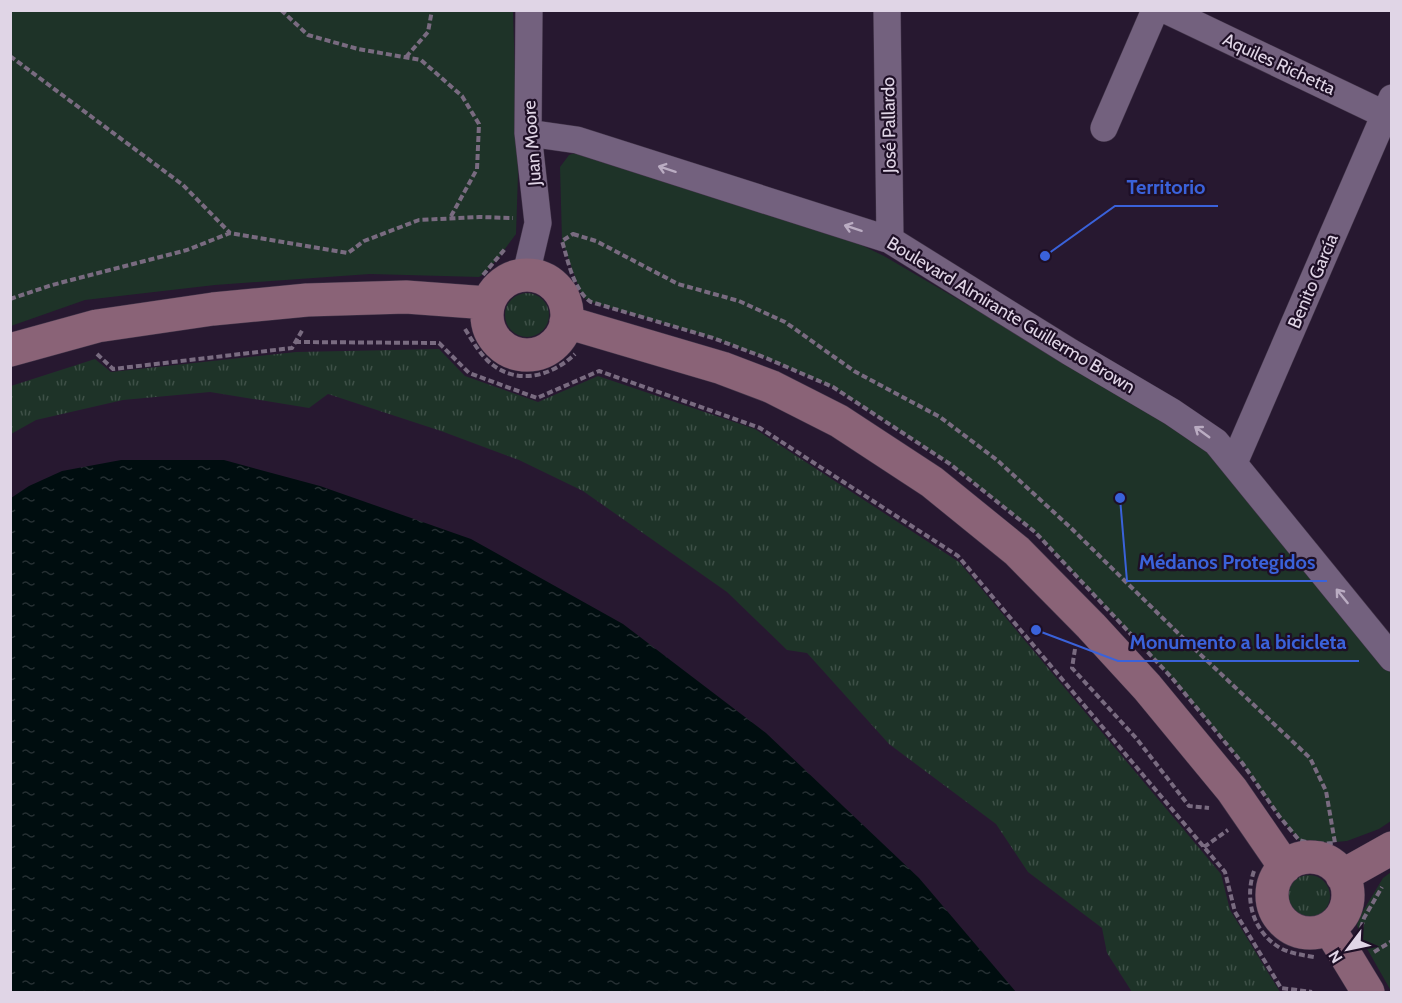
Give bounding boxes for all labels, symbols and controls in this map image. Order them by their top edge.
street label: Aquiles Richetta [1219,28,1339,100]
street label: José Pallardo [877,77,901,174]
street label: Juan Moore [518,100,546,187]
one-way arrow [658,163,677,174]
callout: Territorio [1115,168,1218,206]
text: Territorio [1127,175,1206,199]
one-way arrow [844,222,863,233]
street label: Benito García [1283,230,1343,332]
street label: Boulevard Almirante Guillermo Brown [883,232,1139,398]
one-way arrow [1194,426,1210,438]
callout: Médanos Protegidos [1127,543,1327,581]
text: Médanos Protegidos [1139,550,1315,574]
one-way arrow [1335,588,1348,604]
callout: Monumento a la bicicleta [1118,623,1359,661]
text: Monumento a la bicicleta [1130,630,1346,654]
north arrow [1318,919,1378,979]
text: N [1325,947,1347,967]

